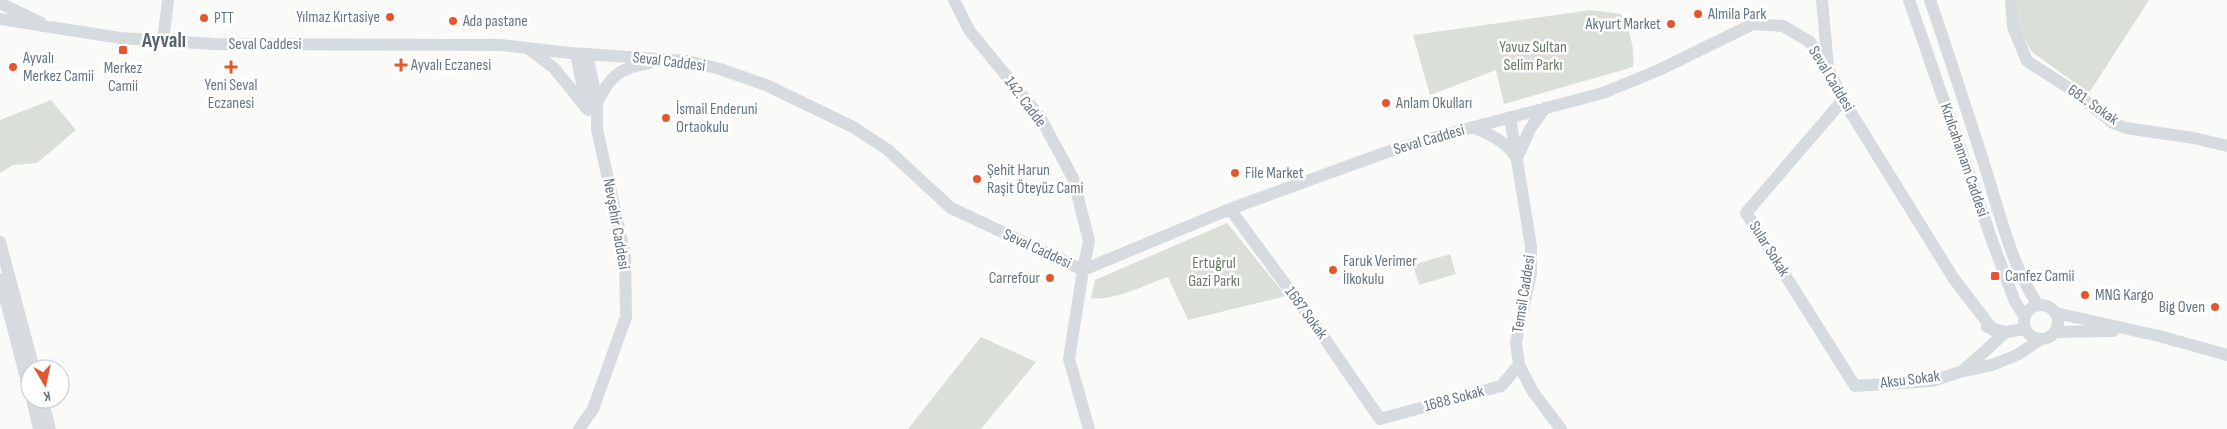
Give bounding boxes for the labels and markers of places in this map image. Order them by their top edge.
place label: Almila Park [1707,5,1766,24]
place label: Yılmaz Kırtasiye [296,8,380,27]
marker: Almila Park [1692,8,1704,20]
place label: PTT [214,9,234,28]
marker: Yılmaz Kırtasiye [384,11,396,23]
marker: PTT [198,12,210,24]
place label: Ada pastane [462,12,528,31]
marker: Ada pastane [447,15,459,27]
place label: Akyurt Market [1584,15,1661,34]
marker: Akyurt Market [1665,18,1677,30]
marker: Merkez Camii [117,44,129,56]
place label: Ayvalı Merkez Camii [22,49,94,86]
place label: Ayvalı Eczanesi [410,56,491,75]
place label: Merkez Camii [104,59,143,96]
marker: Ayvalı Eczanesi [395,59,407,71]
marker: Ayvalı Merkez Camii [7,61,19,73]
marker: Yeni Seval Eczanesi [225,61,237,73]
place label: Yeni Seval Eczanesi [205,76,257,113]
place label: Anlam Okulları [1395,94,1472,113]
marker: Anlam Okulları [1380,97,1392,109]
place label: İsmail Enderuni Ortaokulu [676,100,758,137]
marker: İsmail Enderuni Ortaokulu [660,112,672,124]
place label: Şehit Harun Raşit Öteyüz Cami [987,161,1084,198]
place label: File Market [1245,164,1304,183]
marker: File Market [1229,167,1241,179]
marker: Şehit Harun Raşit Öteyüz Cami [971,173,983,185]
place label: Faruk Verimer İlkokulu [1343,252,1417,289]
marker: Faruk Verimer İlkokulu [1327,264,1339,276]
place label: Canfez Camii [2005,267,2074,286]
place label: Carrefour [989,269,1040,288]
marker: Canfez Camii [1989,270,2001,282]
marker: Carrefour [1044,272,1056,284]
place label: MNG Kargo [2095,286,2154,305]
marker: MNG Kargo [2079,289,2091,301]
place label: Big Oven [2159,298,2205,317]
marker: Big Oven [2209,301,2221,313]

